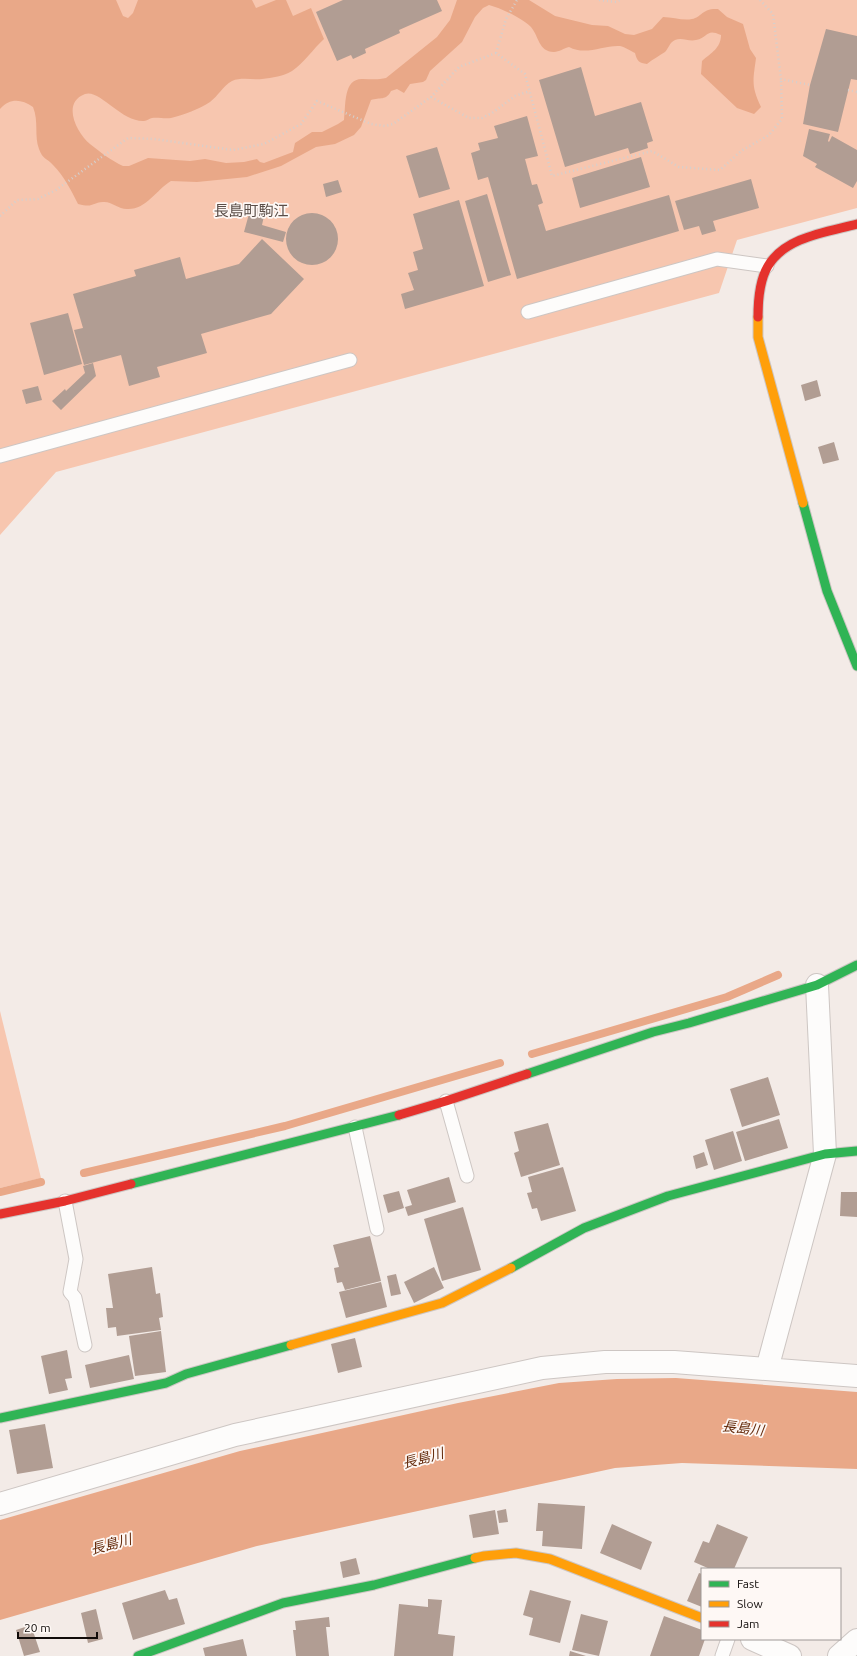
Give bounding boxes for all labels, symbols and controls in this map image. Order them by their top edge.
district label: 長島町駒江 [213,202,289,219]
water label: 長島川 [721,1418,767,1439]
water label: 長島川 [401,1444,447,1471]
water label: 長島川 [89,1530,135,1557]
legend [701,1568,841,1640]
text: Fast [737,1577,759,1590]
text: Slow [737,1597,763,1610]
scale bar [18,1614,97,1640]
text: Jam [737,1617,759,1630]
text: 20 m [24,1621,51,1634]

